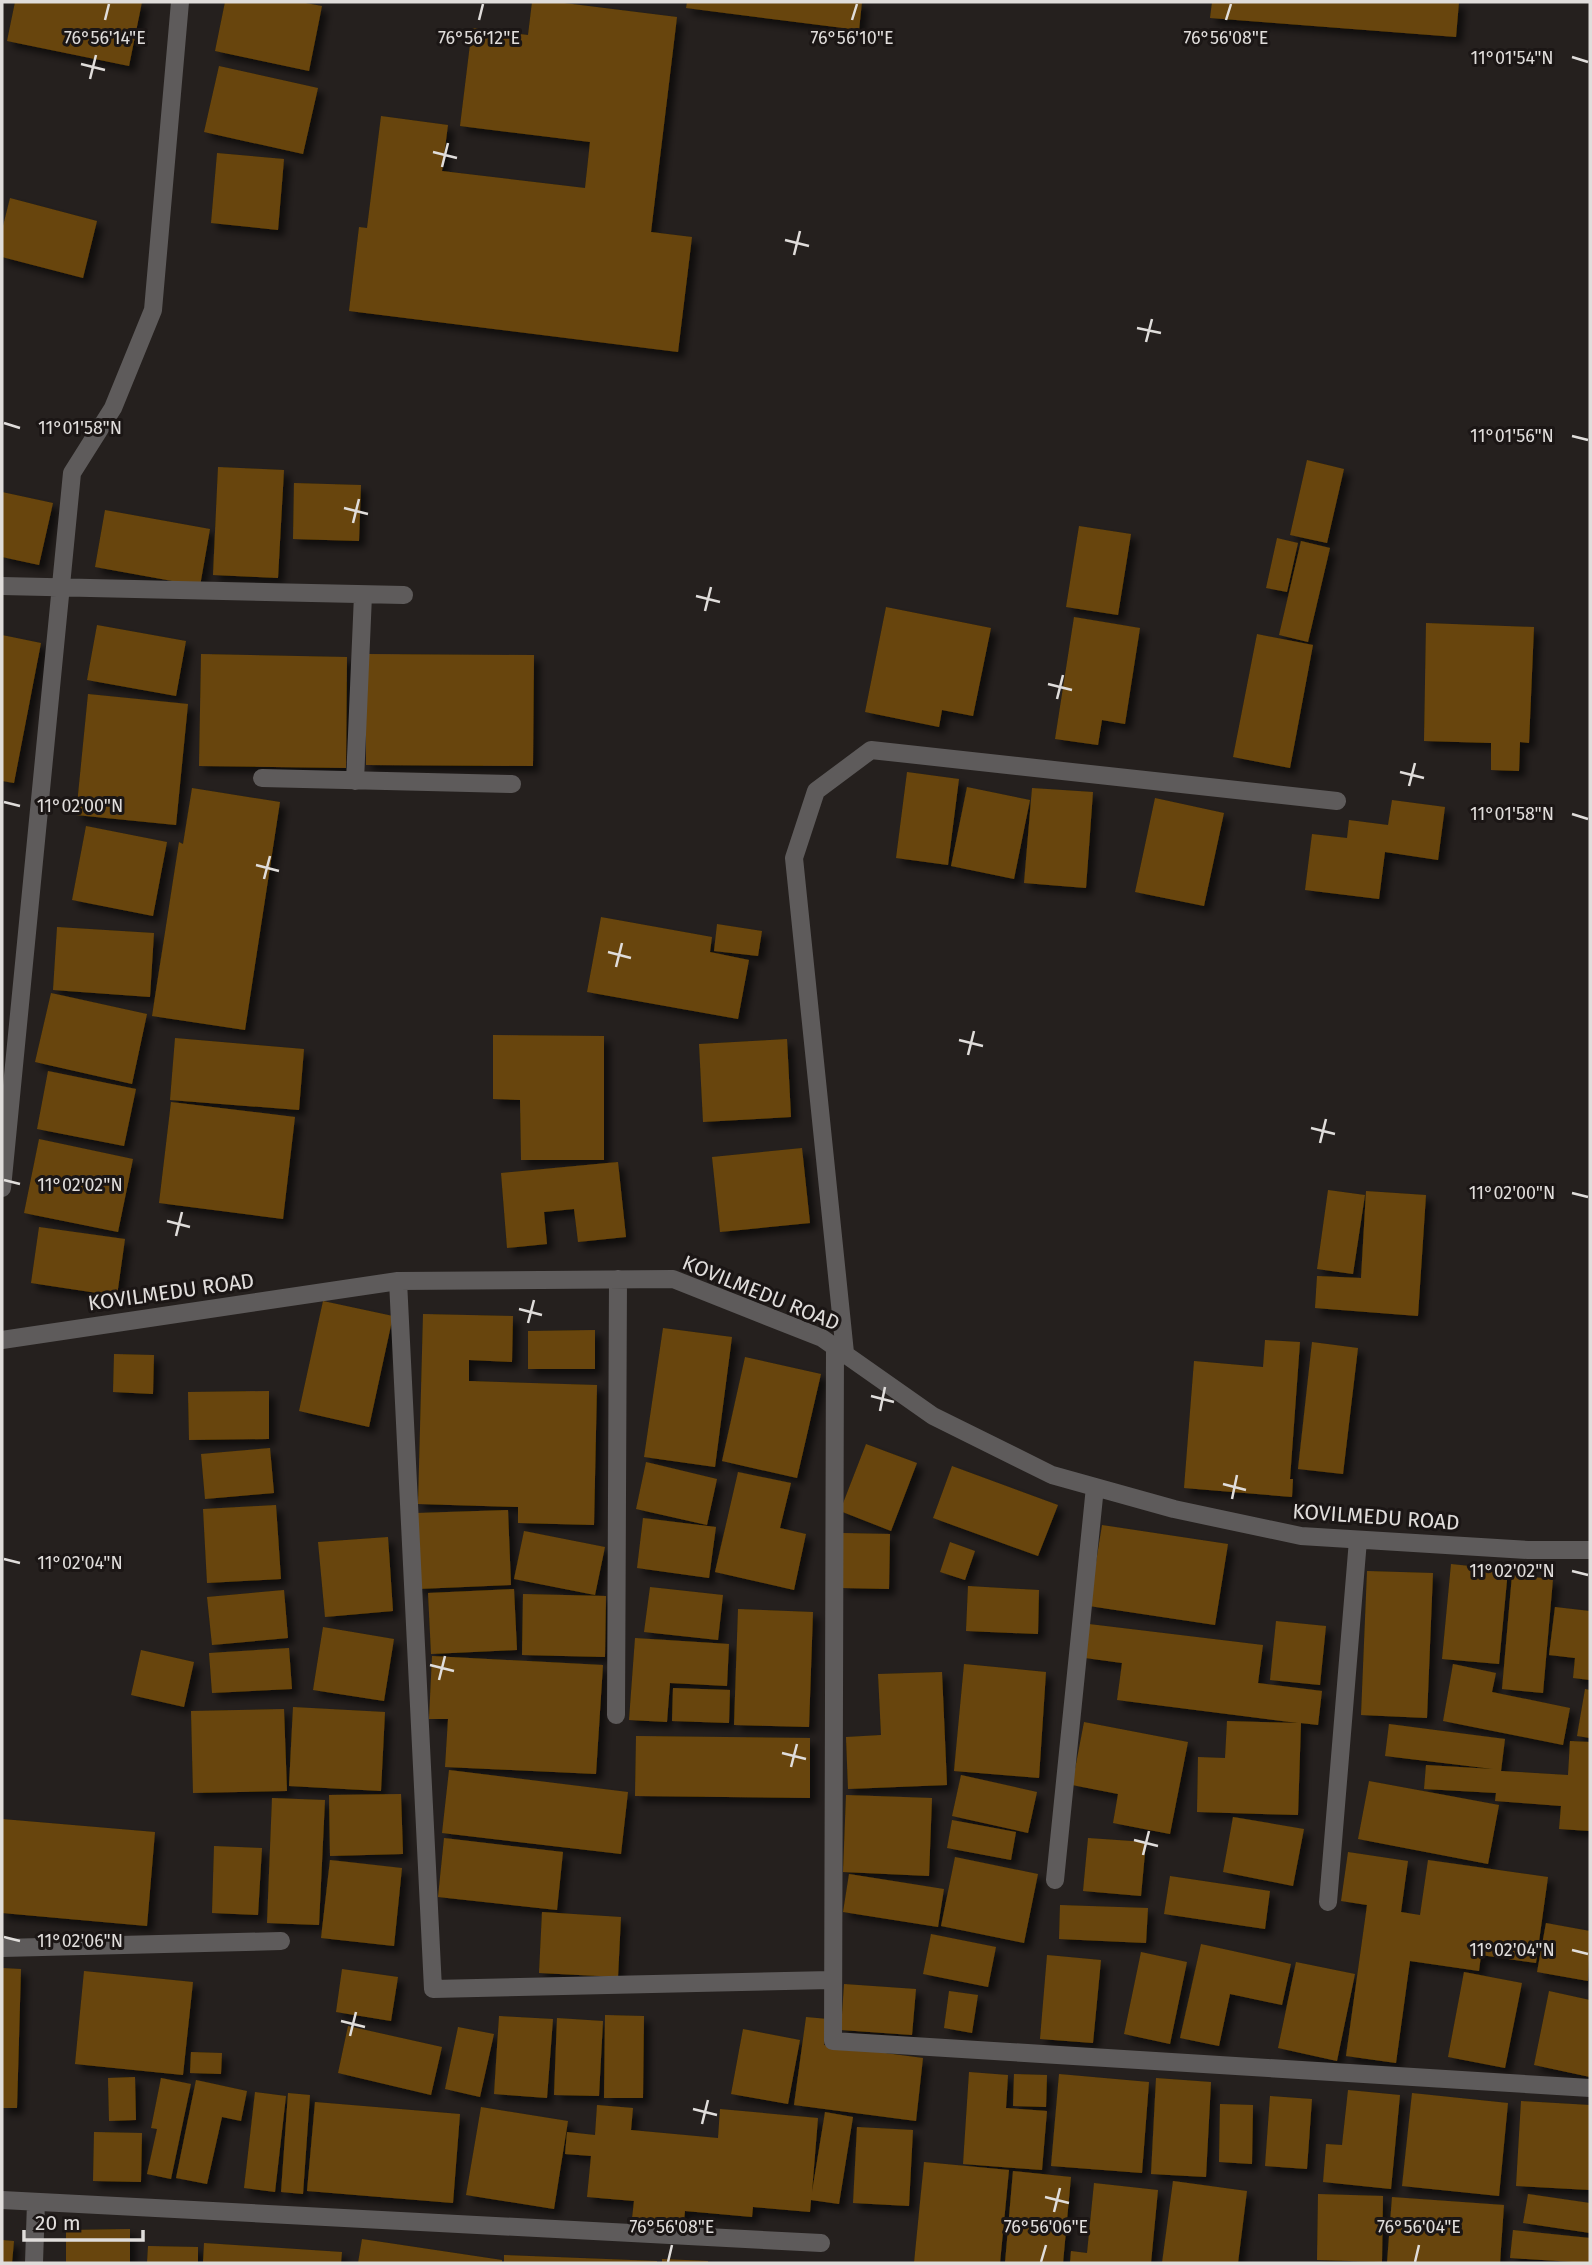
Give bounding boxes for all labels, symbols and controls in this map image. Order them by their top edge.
text: 76°56'14"E [64,27,146,49]
text: 76°56'12"E [438,27,520,49]
text: 76°56'10"E [810,27,894,49]
text: 76°56'08"E [1184,27,1268,49]
text: 11°01'54"N [1470,47,1554,69]
text: 11°01'58"N [38,417,122,439]
text: 11°01'56"N [1470,425,1554,447]
text: 11°02'00"N [37,795,123,817]
text: 11°01'58"N [1470,803,1554,825]
text: 11°02'02"N [37,1174,123,1196]
text: 11°02'00"N [1469,1182,1555,1204]
street label: KOVILMEDU ROAD [678,1250,844,1336]
street label: KOVILMEDU ROAD [86,1267,256,1317]
street label: KOVILMEDU ROAD [1292,1498,1460,1536]
text: 11°02'04"N [37,1552,123,1574]
text: 11°02'02"N [1469,1560,1555,1582]
text: 11°02'06"N [37,1930,123,1952]
text: 11°02'04"N [1469,1939,1555,1961]
scale bar [24,2198,144,2242]
text: 20 m [35,2210,81,2236]
text: 76°56'08"E [630,2216,714,2238]
text: 76°56'06"E [1004,2216,1088,2238]
text: 76°56'04"E [1377,2216,1461,2238]

